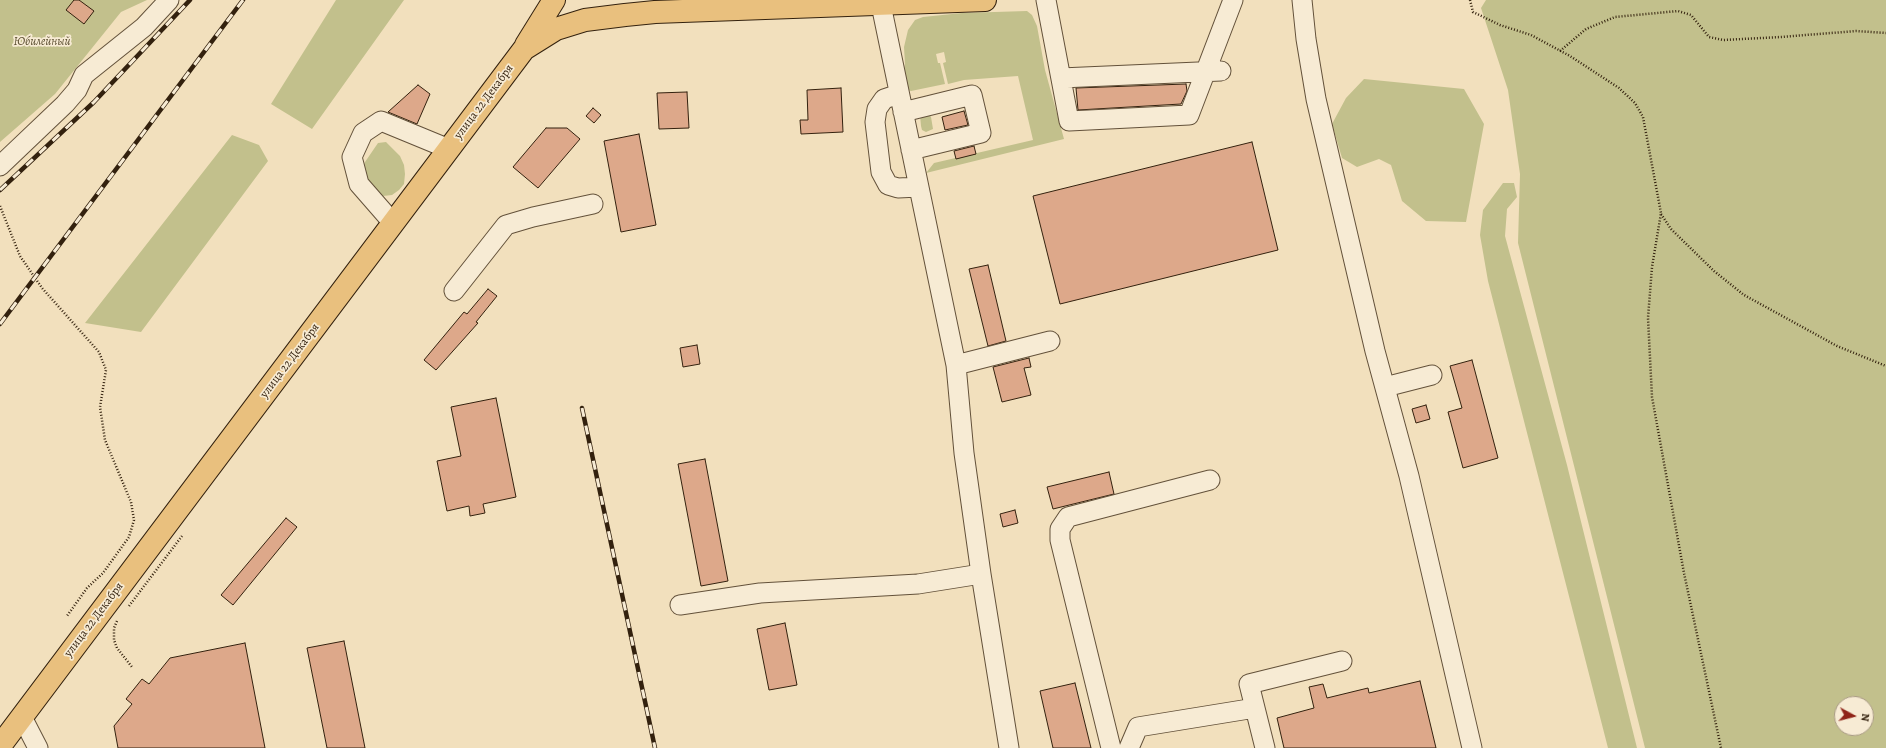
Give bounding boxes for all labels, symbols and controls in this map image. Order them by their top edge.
park label: Юбилейный [13,35,71,49]
street label: улица 22 Декабря [451,62,517,142]
street label: улица 22 Декабря [257,321,323,401]
street label: улица 22 Декабря [61,580,127,660]
north arrow [1834,696,1874,736]
text: N [1857,713,1873,722]

